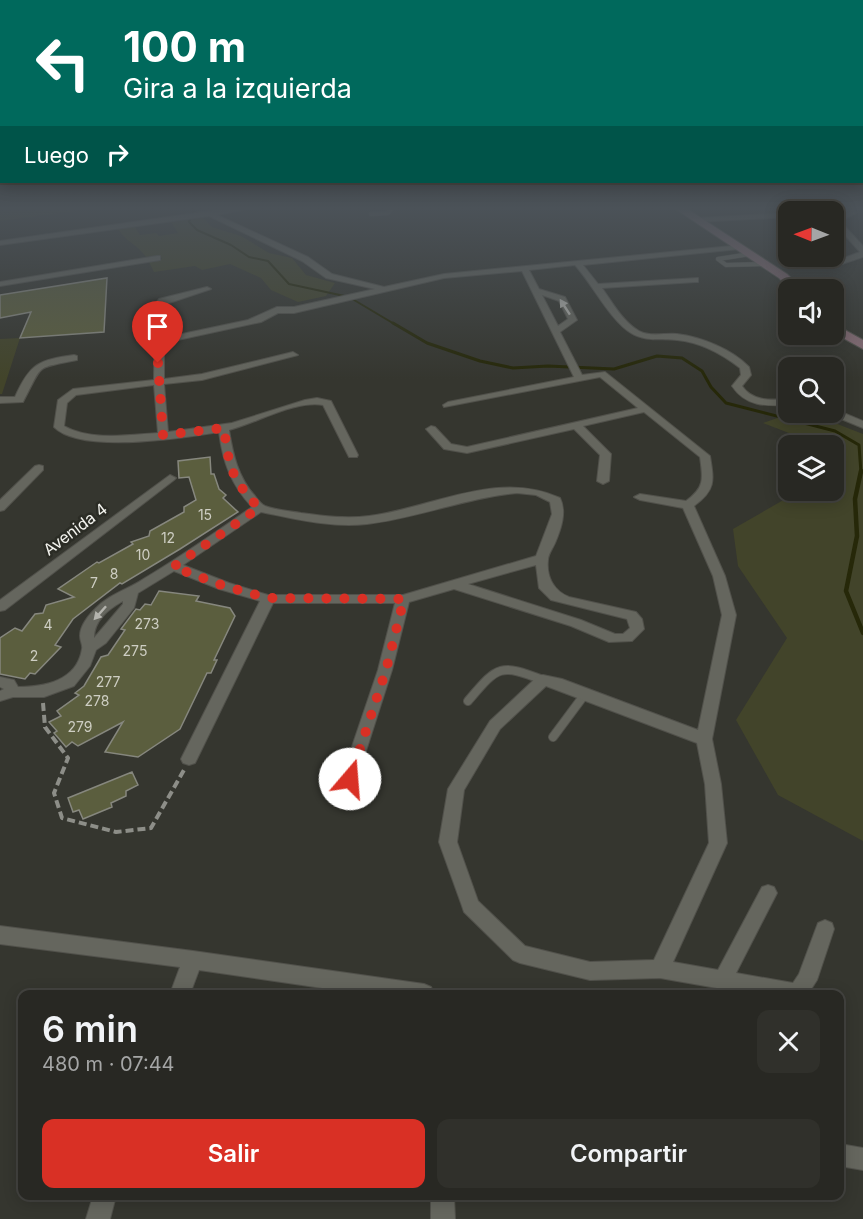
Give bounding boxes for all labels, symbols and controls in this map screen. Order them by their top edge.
text: 100 m [123,21,246,72]
icon: left [24,24,102,102]
text: Gira a la izquierda [123,72,352,105]
icon: right [101,138,134,171]
text: Luego [24,142,89,168]
north arrow [778,201,844,267]
map controls [778,201,844,501]
button: sound [778,279,844,345]
one-way arrow [560,299,571,316]
pin [132,301,183,363]
icon: arrive [141,310,174,343]
button: search [778,357,844,423]
button: layers [778,435,844,501]
street label: Avenida 4 [39,498,111,560]
house number: 15 [198,506,212,523]
house number: 12 [161,529,175,546]
house number: 10 [136,546,150,563]
house number: 8 [110,565,118,582]
house number: 7 [90,574,98,591]
one-way arrow [94,605,107,620]
house number: 273 [135,615,159,632]
house number: 4 [43,616,53,633]
house number: 275 [123,642,147,659]
house number: 2 [30,647,38,664]
house number: 277 [96,673,120,690]
house number: 278 [85,692,109,709]
house number: 279 [67,718,93,735]
position arrow [318,747,382,811]
text: 6 min [42,1007,138,1051]
button: close [757,1010,820,1073]
text: 480 m · 07:44 [42,1052,175,1076]
button: Salir [42,1119,425,1188]
button: Compartir [437,1119,820,1188]

